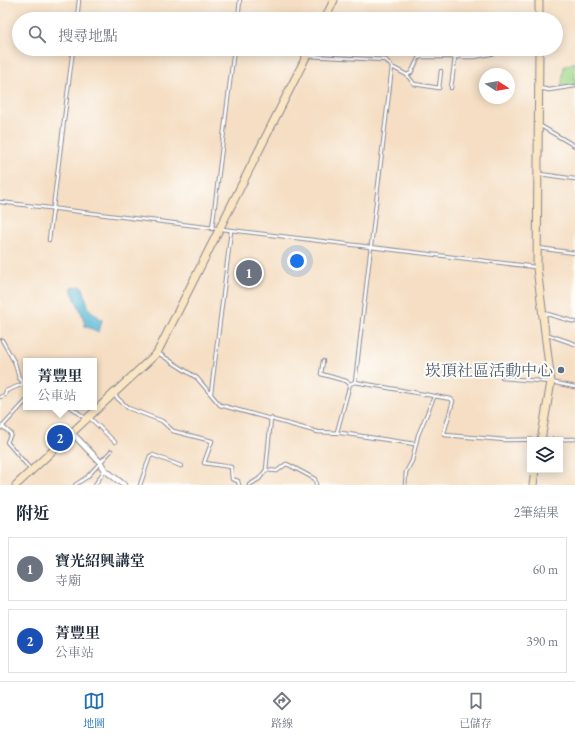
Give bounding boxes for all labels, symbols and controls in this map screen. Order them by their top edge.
search box [12,12,563,56]
icon: search [26,23,48,45]
text: 搜尋地點 [58,26,118,45]
north arrow [479,68,515,104]
your location [287,251,307,271]
pin: 1 [236,258,262,288]
popup [23,358,97,410]
place label: 崁頂社區活動中心 [425,360,553,381]
marker: 崁頂社區活動中心 [556,365,566,375]
text: 菁豐里 [37,366,83,385]
text: 公車站 [37,387,77,404]
pin: 2 [47,423,73,453]
map controls [527,437,563,473]
button: layers [527,437,563,473]
text: 附近 [16,502,50,524]
text: 2筆結果 [514,504,559,521]
text: 寶光紹興講堂 [55,551,145,570]
text: 1 [27,561,33,578]
text: 60 m [533,561,558,578]
text: 寺廟 [55,572,81,589]
text: 菁豐里 [55,623,100,642]
text: 2 [27,633,33,650]
text: 390 m [527,633,558,650]
text: 公車站 [55,644,94,661]
tab: 地圖 [83,690,105,730]
tab: 路線 [271,690,293,730]
tab: 已儲存 [459,690,492,730]

